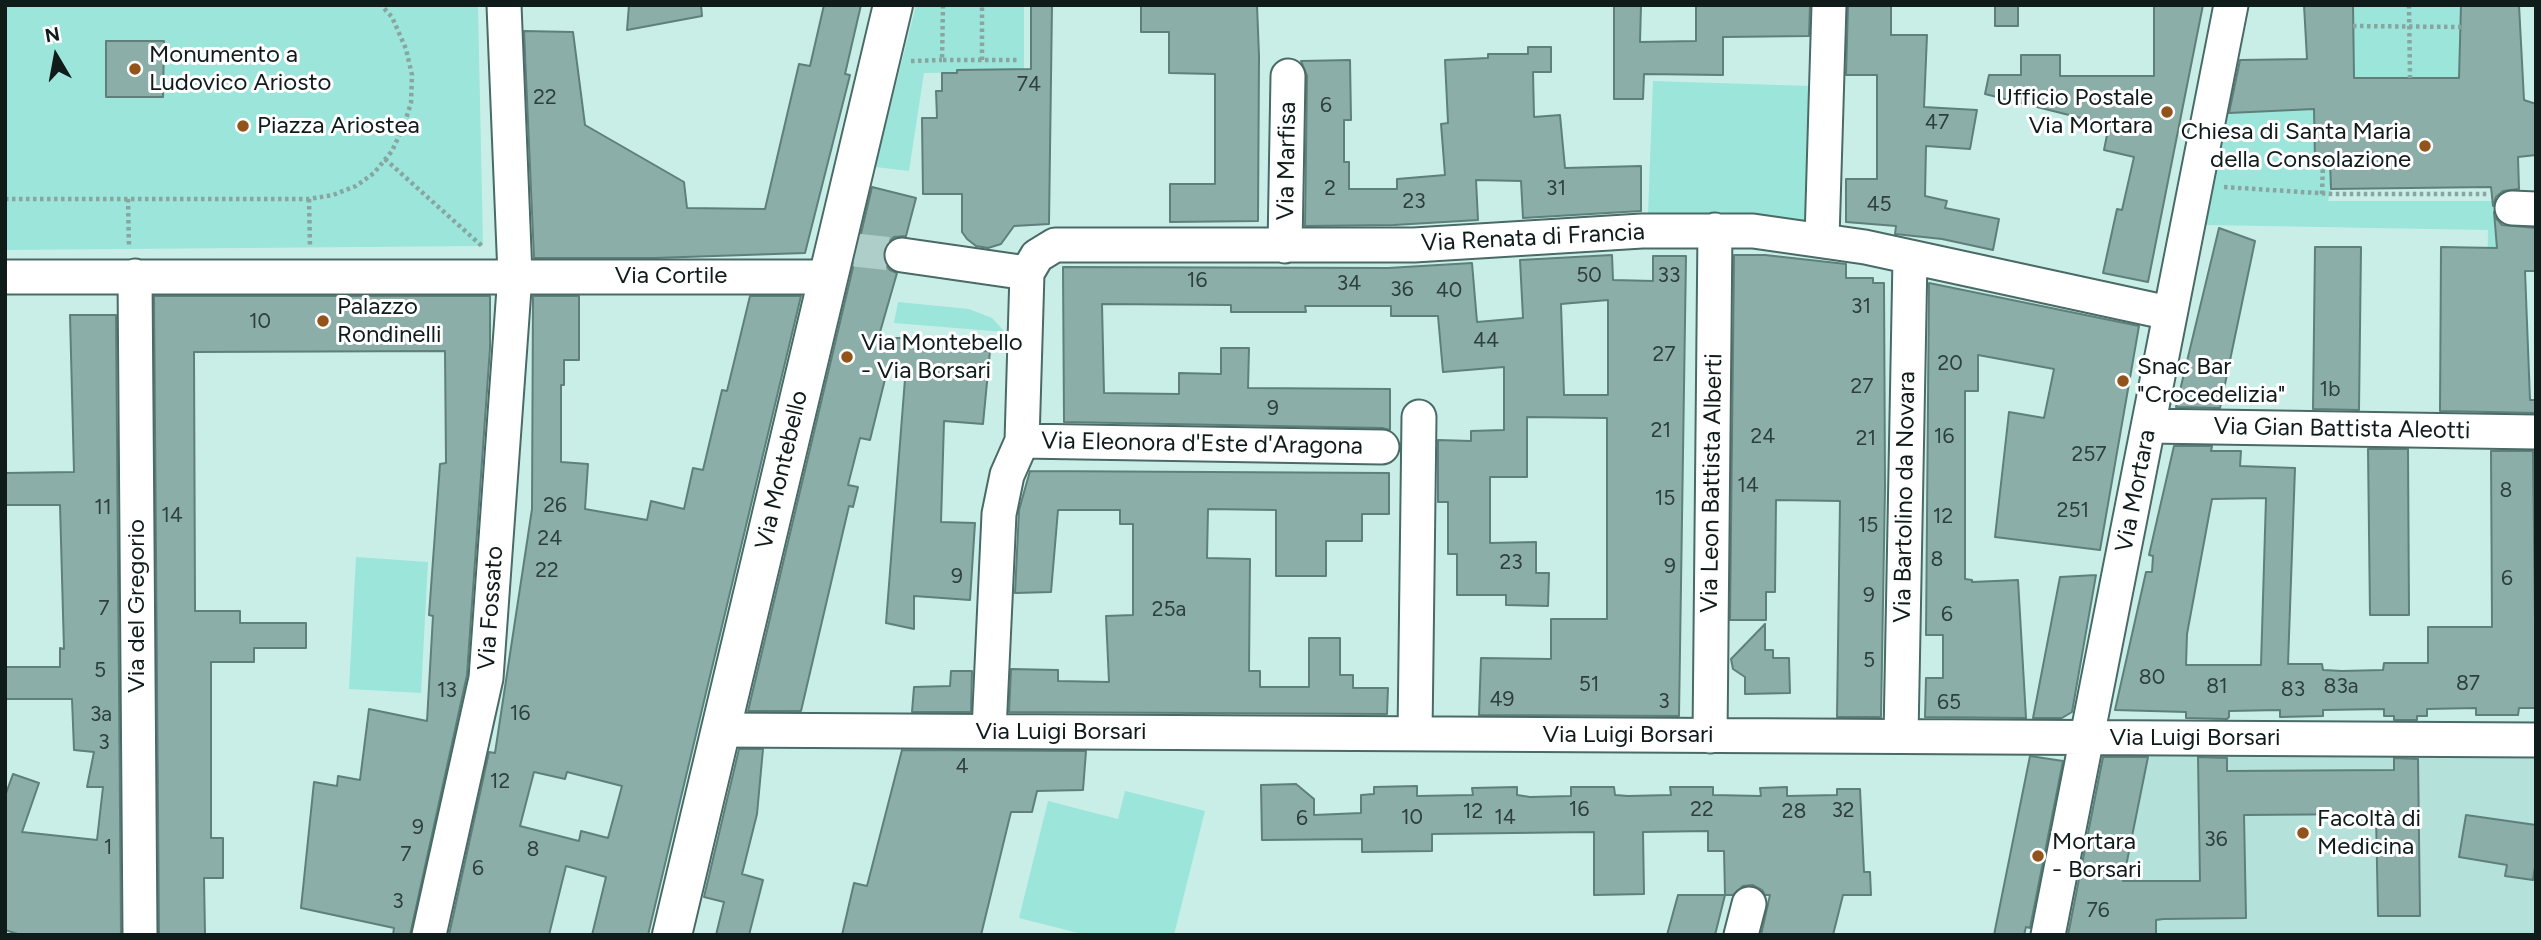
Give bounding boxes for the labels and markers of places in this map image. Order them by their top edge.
place label: Monumento a Ludovico Ariosto [149,41,331,97]
marker: Monumento a Ludovico Ariosto [127,61,143,77]
place label: Ufficio Postale Via Mortara [1996,84,2153,140]
marker: Ufficio Postale Via Mortara [2159,104,2175,120]
place label: Piazza Ariostea [257,112,420,140]
marker: Piazza Ariostea [235,118,251,134]
place label: Chiesa di Santa Maria della Consolazione [2181,118,2411,174]
marker: Chiesa di Santa Maria della Consolazione [2417,138,2433,154]
place label: Palazzo Rondinelli [337,293,442,349]
marker: Palazzo Rondinelli [315,313,331,329]
place label: Via Montebello - Via Borsari [861,329,1023,385]
marker: Via Montebello - Via Borsari [839,349,855,365]
place label: Snac Bar "Crocedelizia" [2137,353,2285,409]
marker: Snac Bar "Crocedelizia" [2115,373,2131,389]
place label: Facoltà di Medicina [2317,805,2421,861]
marker: Facoltà di Medicina [2295,825,2311,841]
place label: Mortara - Borsari [2052,828,2142,884]
marker: Mortara - Borsari [2030,848,2046,864]

